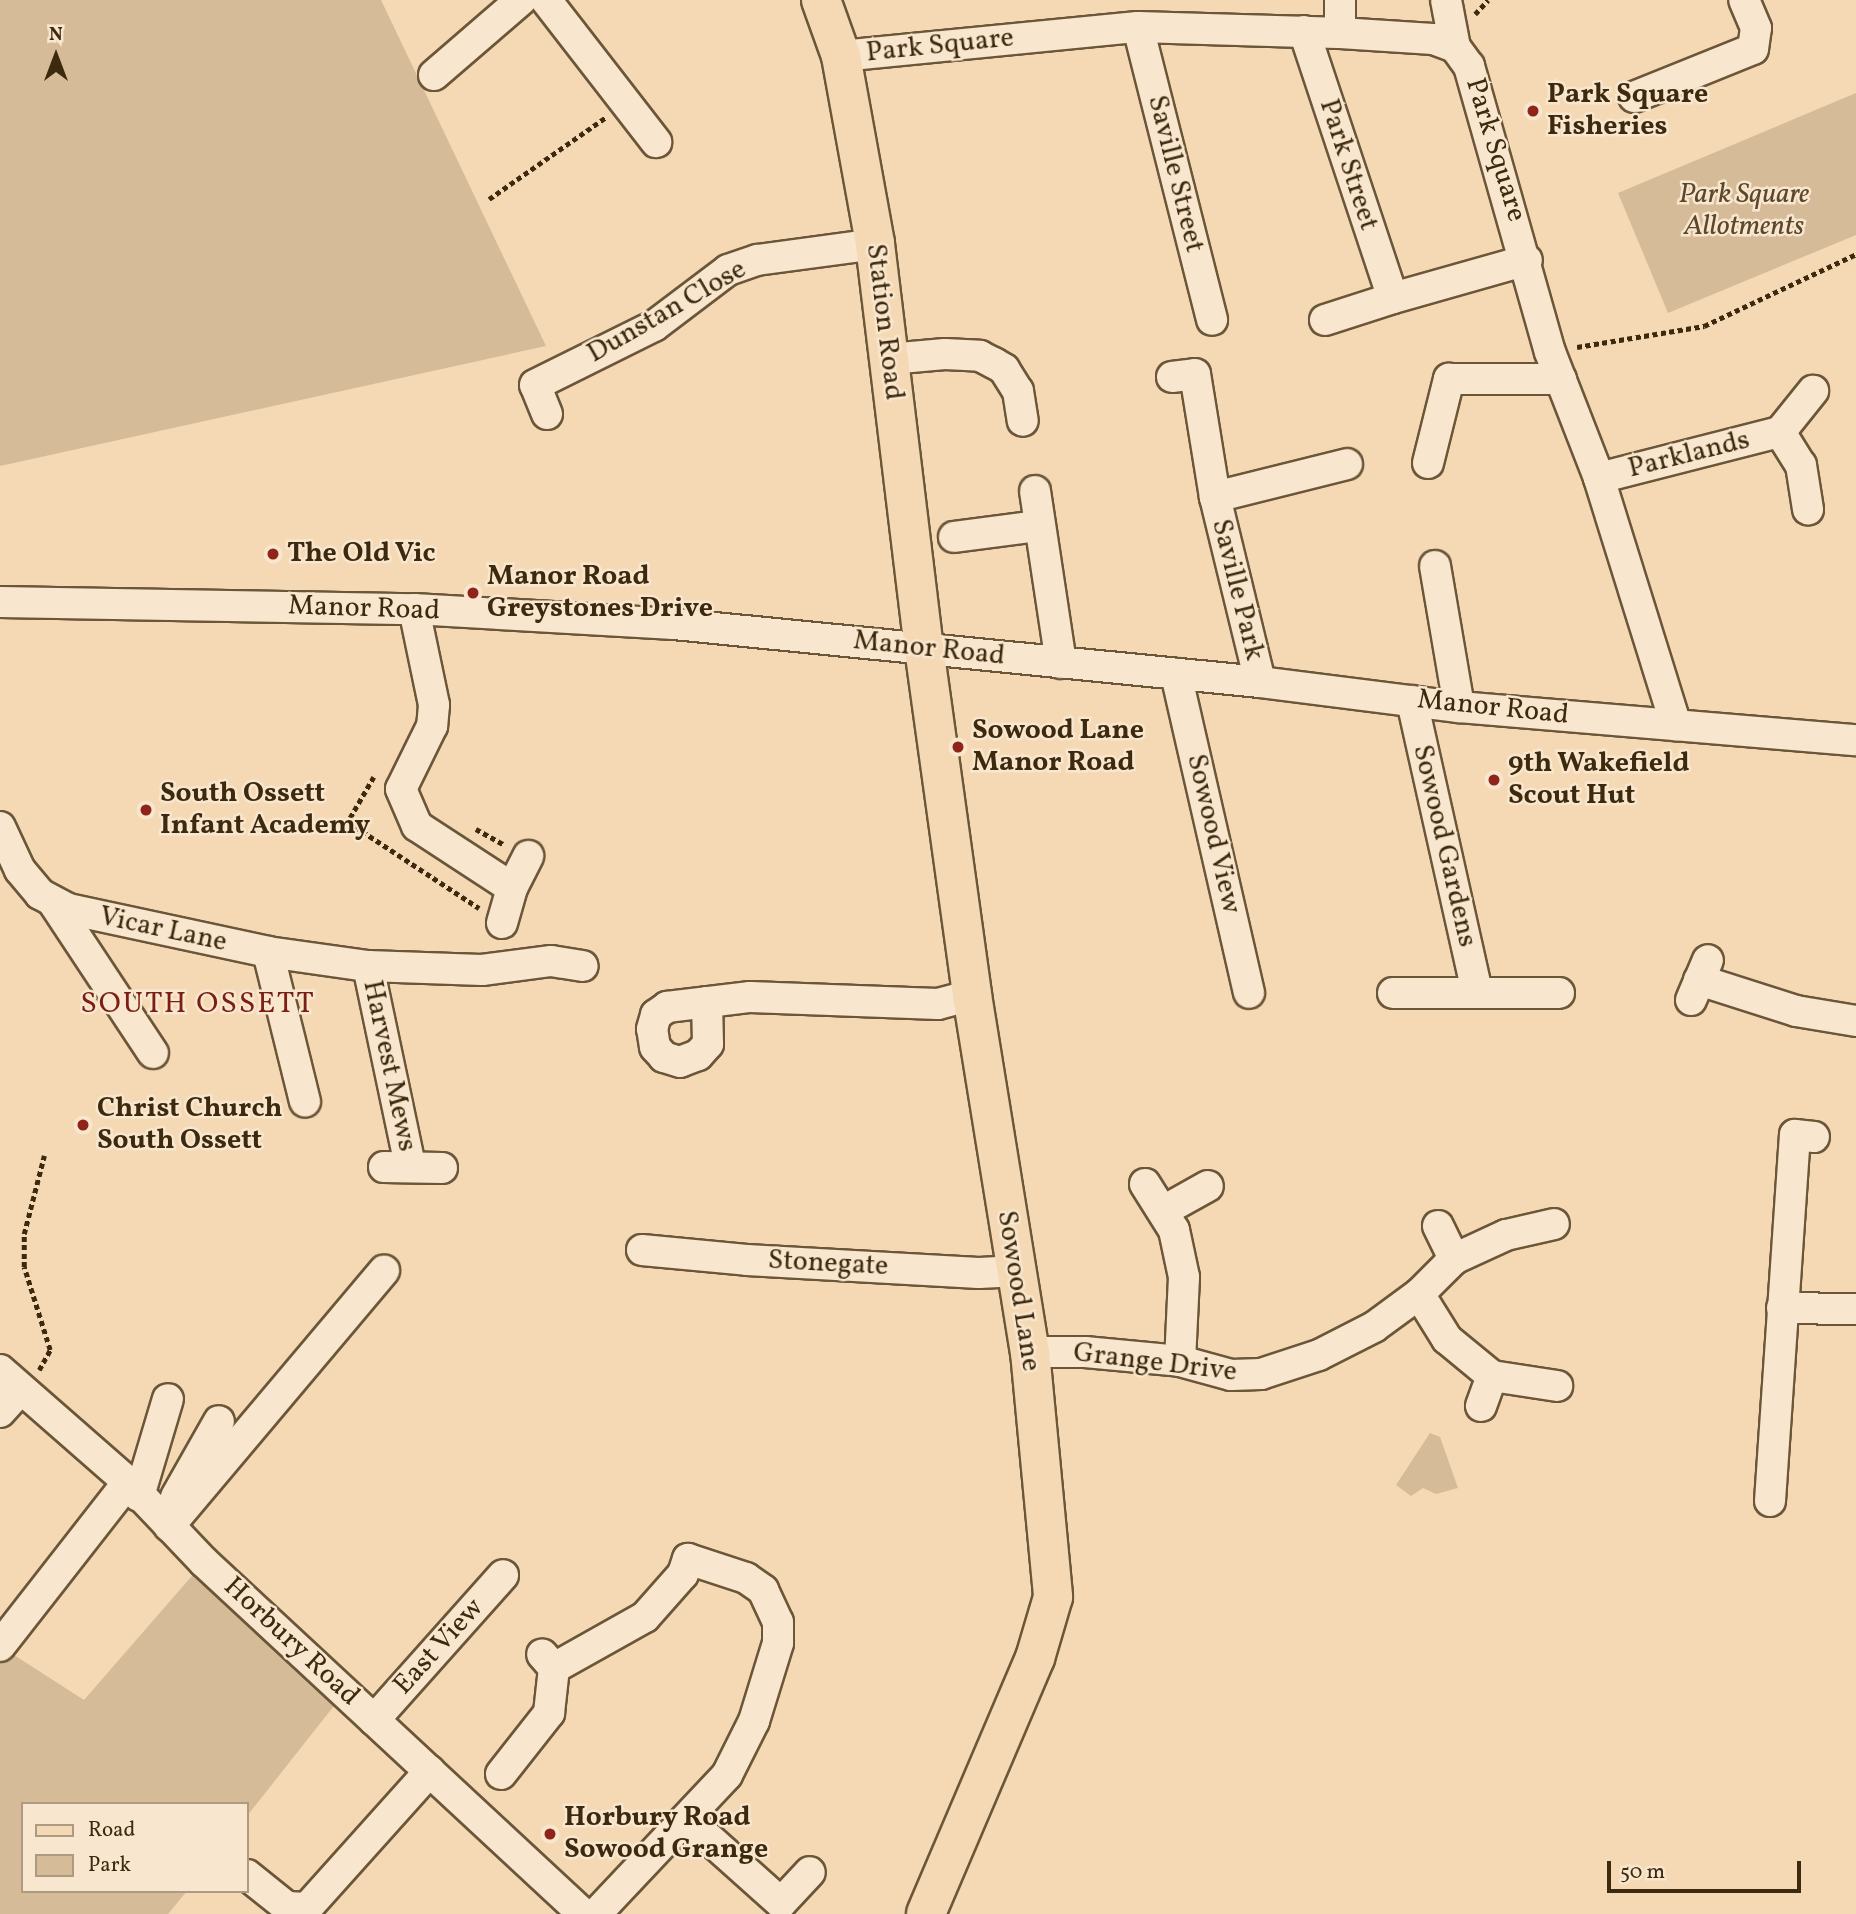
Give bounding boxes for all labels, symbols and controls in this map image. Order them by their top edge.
north arrow [21,21,91,91]
text: N [49,22,63,48]
street label: Park Square [865,22,1015,70]
street label: Park Square [1457,74,1533,226]
place label: Park Square Fisheries [1547,78,1708,144]
street label: Saville Street [1139,92,1211,256]
street label: Park Street [1311,95,1385,235]
marker: Park Square Fisheries [1525,103,1541,119]
park label: Park Square Allotments [1679,178,1809,244]
street label: Station Road [858,242,910,402]
street label: Dunstan Close [582,253,752,371]
street label: Parklands [1625,424,1753,486]
street label: Saville Park [1203,516,1271,664]
place label: The Old Vic [287,537,436,571]
marker: The Old Vic [265,546,281,562]
place label: Manor Road Greystones Drive [487,560,713,626]
marker: Manor Road Greystones Drive [465,585,481,601]
street label: Manor Road [287,590,441,628]
street label: Manor Road [852,624,1006,674]
street label: Manor Road [1416,683,1570,733]
place label: Sowood Lane Manor Road [972,714,1144,780]
marker: Sowood Lane Manor Road [950,739,966,755]
street label: Sowood Gardens [1404,742,1484,950]
place label: 9th Wakefield Scout Hut [1508,747,1690,813]
street label: Sowood View [1178,751,1248,917]
marker: 9th Wakefield Scout Hut [1486,772,1502,788]
place label: South Ossett Infant Academy [160,777,370,843]
marker: South Ossett Infant Academy [138,802,154,818]
street label: Vicar Lane [96,900,230,960]
street label: Harvest Mews [354,977,424,1155]
district label: SOUTH OSSETT [82,986,314,1022]
place label: Christ Church South Ossett [97,1092,282,1158]
marker: Christ Church South Ossett [75,1117,91,1133]
street label: Sowood Lane [989,1208,1047,1374]
street label: Stonegate [767,1244,889,1284]
street label: Grange Drive [1071,1336,1239,1390]
street label: Horbury Road [216,1570,366,1714]
street label: East View [387,1592,491,1702]
place label: Horbury Road Sowood Grange [564,1801,768,1867]
legend [21,1802,248,1893]
text: Road [88,1816,135,1845]
marker: Horbury Road Sowood Grange [542,1826,558,1842]
scale bar [1611,1848,1805,1892]
text: Park [88,1851,131,1880]
text: 50 m [1620,1858,1665,1887]

